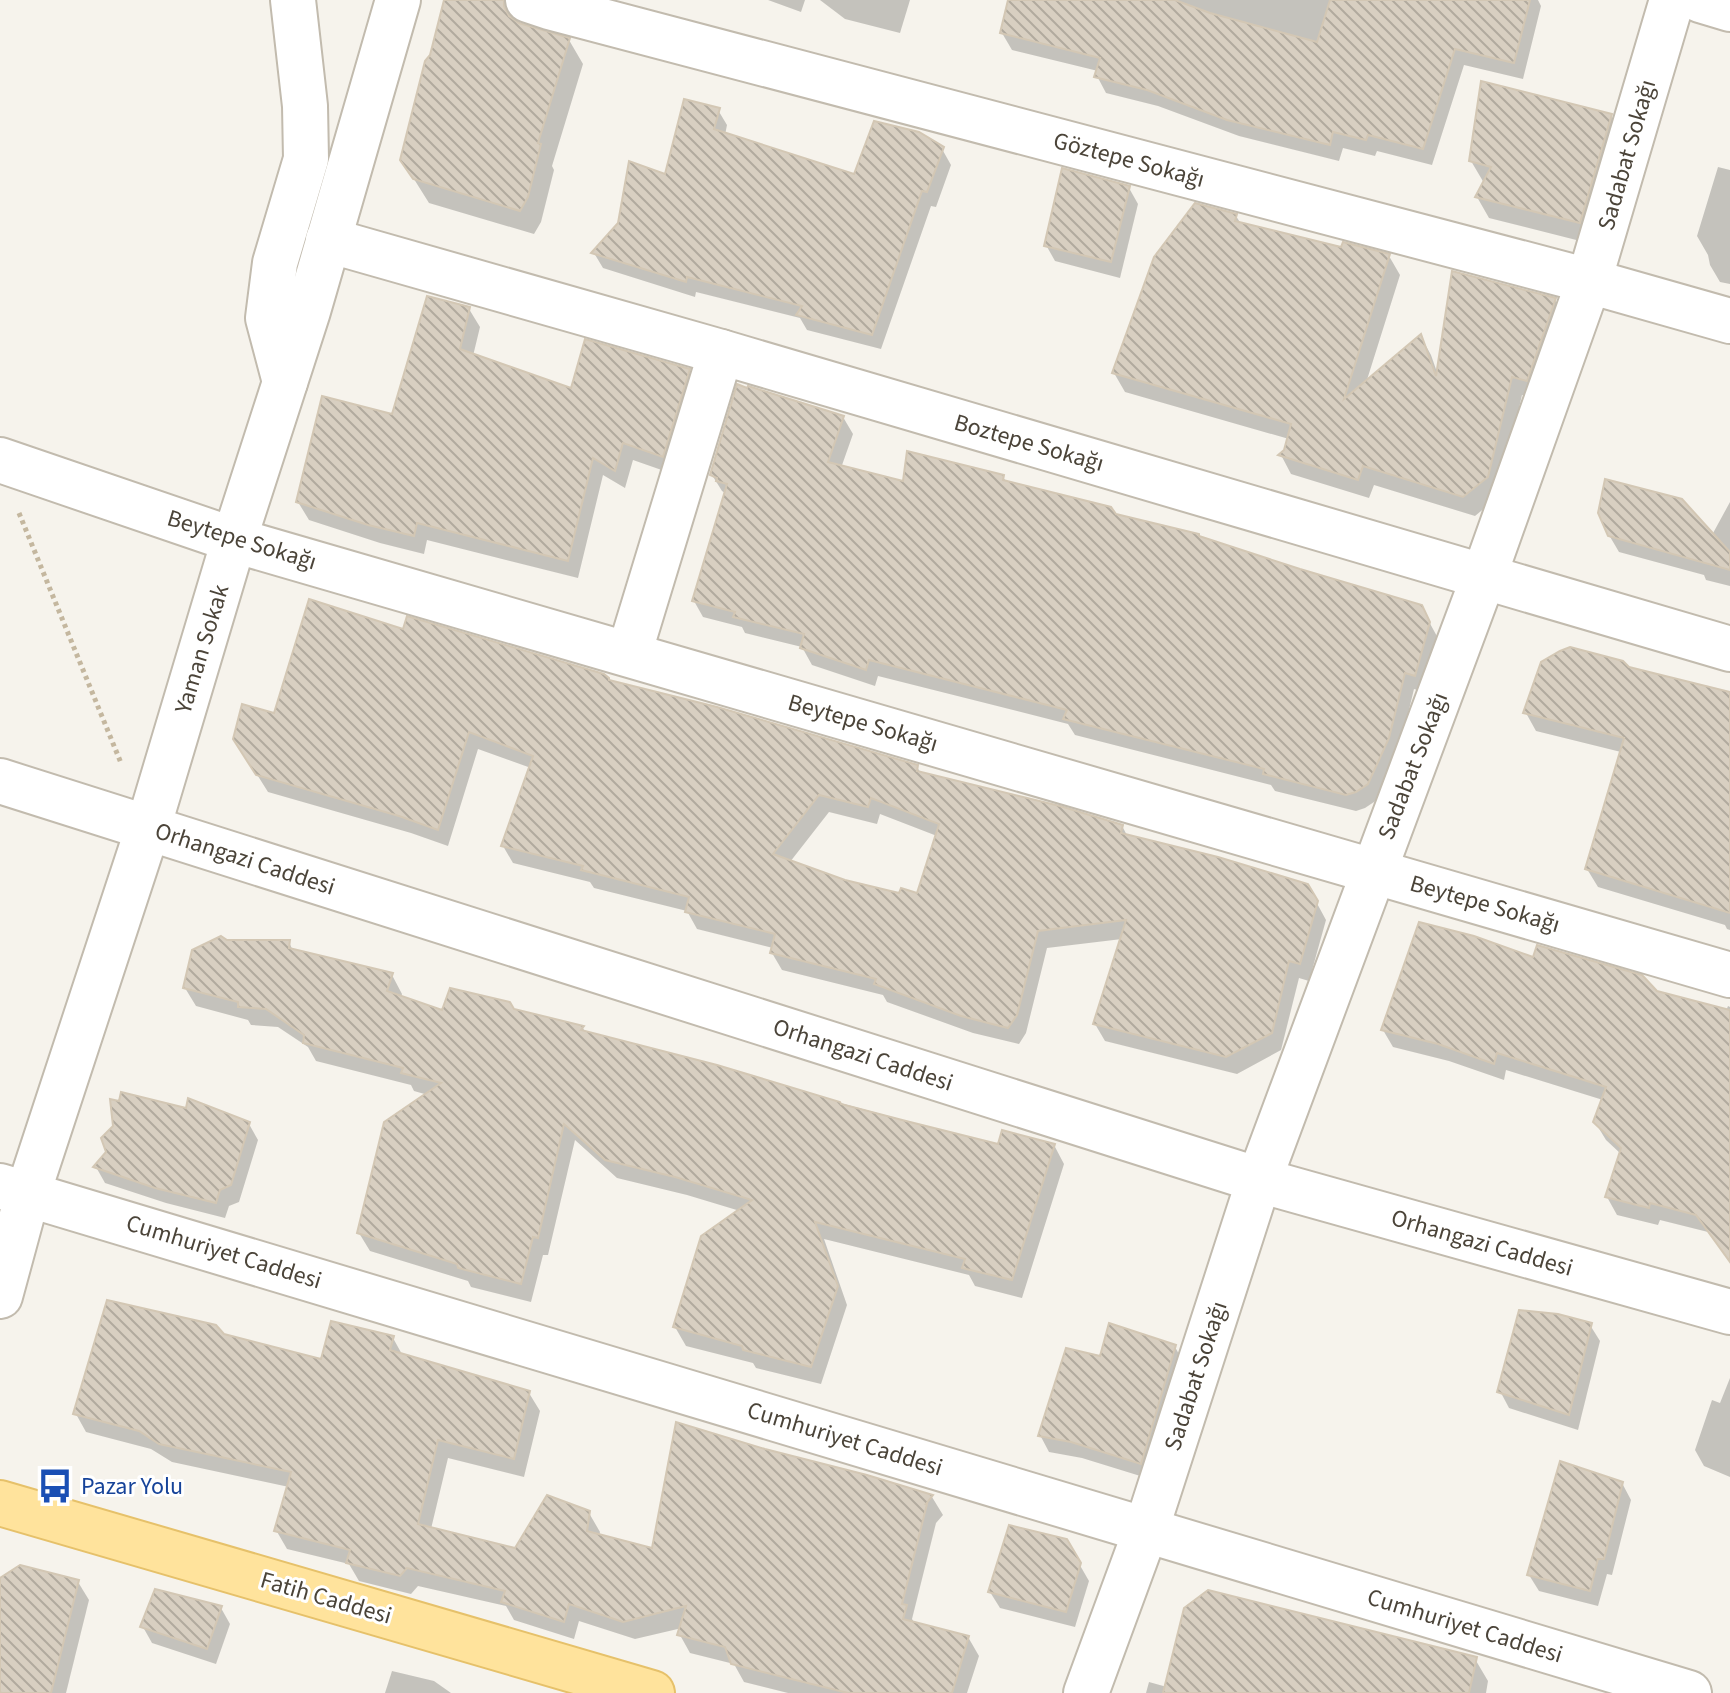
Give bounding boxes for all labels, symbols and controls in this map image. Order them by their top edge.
street label: Sadabat Sokağı [1589,75,1665,235]
street label: Göztepe Sokağı [1050,123,1208,197]
street label: Boztepe Sokağı [950,405,1108,481]
street label: Beytepe Sokağı [163,501,321,579]
street label: Yaman Sokak [165,580,238,719]
street label: Beytepe Sokağı [784,685,942,761]
street label: Sadabat Sokağı [1369,687,1457,845]
street label: Orhangazi Caddesi [150,813,340,905]
street label: Beytepe Sokağı [1406,866,1564,942]
street label: Orhangazi Caddesi [768,1009,958,1101]
street label: Orhangazi Caddesi [1387,1200,1577,1286]
street label: Cumhuriyet Caddesi [122,1206,326,1298]
street label: Sadabat Sokağı [1155,1297,1237,1455]
street label: Cumhuriyet Caddesi [743,1393,947,1485]
bus stop icon: Pazar Yolu [36,1467,74,1505]
place label: Pazar Yolu [81,1469,183,1504]
street label: Fatih Caddesi [256,1563,396,1633]
street label: Cumhuriyet Caddesi [1363,1580,1567,1672]

